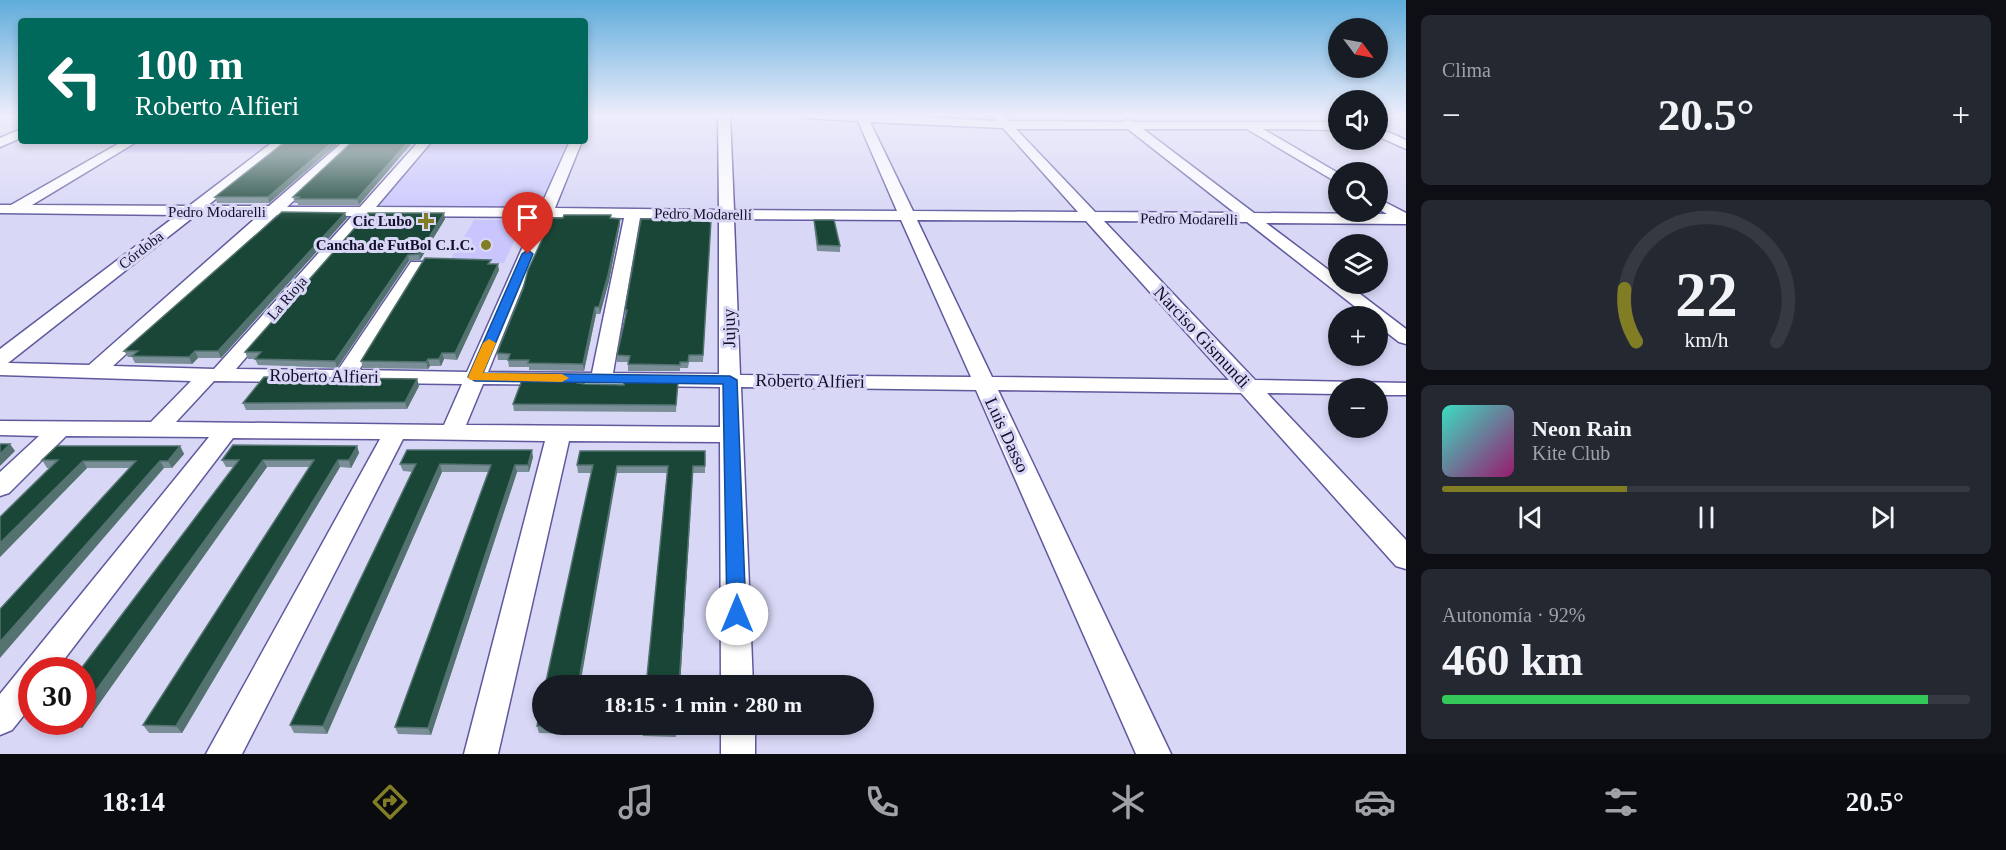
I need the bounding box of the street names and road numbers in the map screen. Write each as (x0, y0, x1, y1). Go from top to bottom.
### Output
street label: Pedro Modarelli (168, 204, 266, 220)
street label: Pedro Modarelli (654, 205, 752, 223)
street label: Pedro Modarelli (1140, 210, 1238, 228)
street label: Córdoba (116, 228, 167, 272)
street label: La Rioja (264, 273, 310, 323)
street label: Narciso Gismundi (1150, 282, 1254, 392)
street label: Jujuy (719, 308, 739, 348)
street label: Roberto Alfieri (269, 365, 379, 387)
street label: Roberto Alfieri (755, 370, 865, 392)
street label: Luis Dasso (981, 394, 1033, 476)

